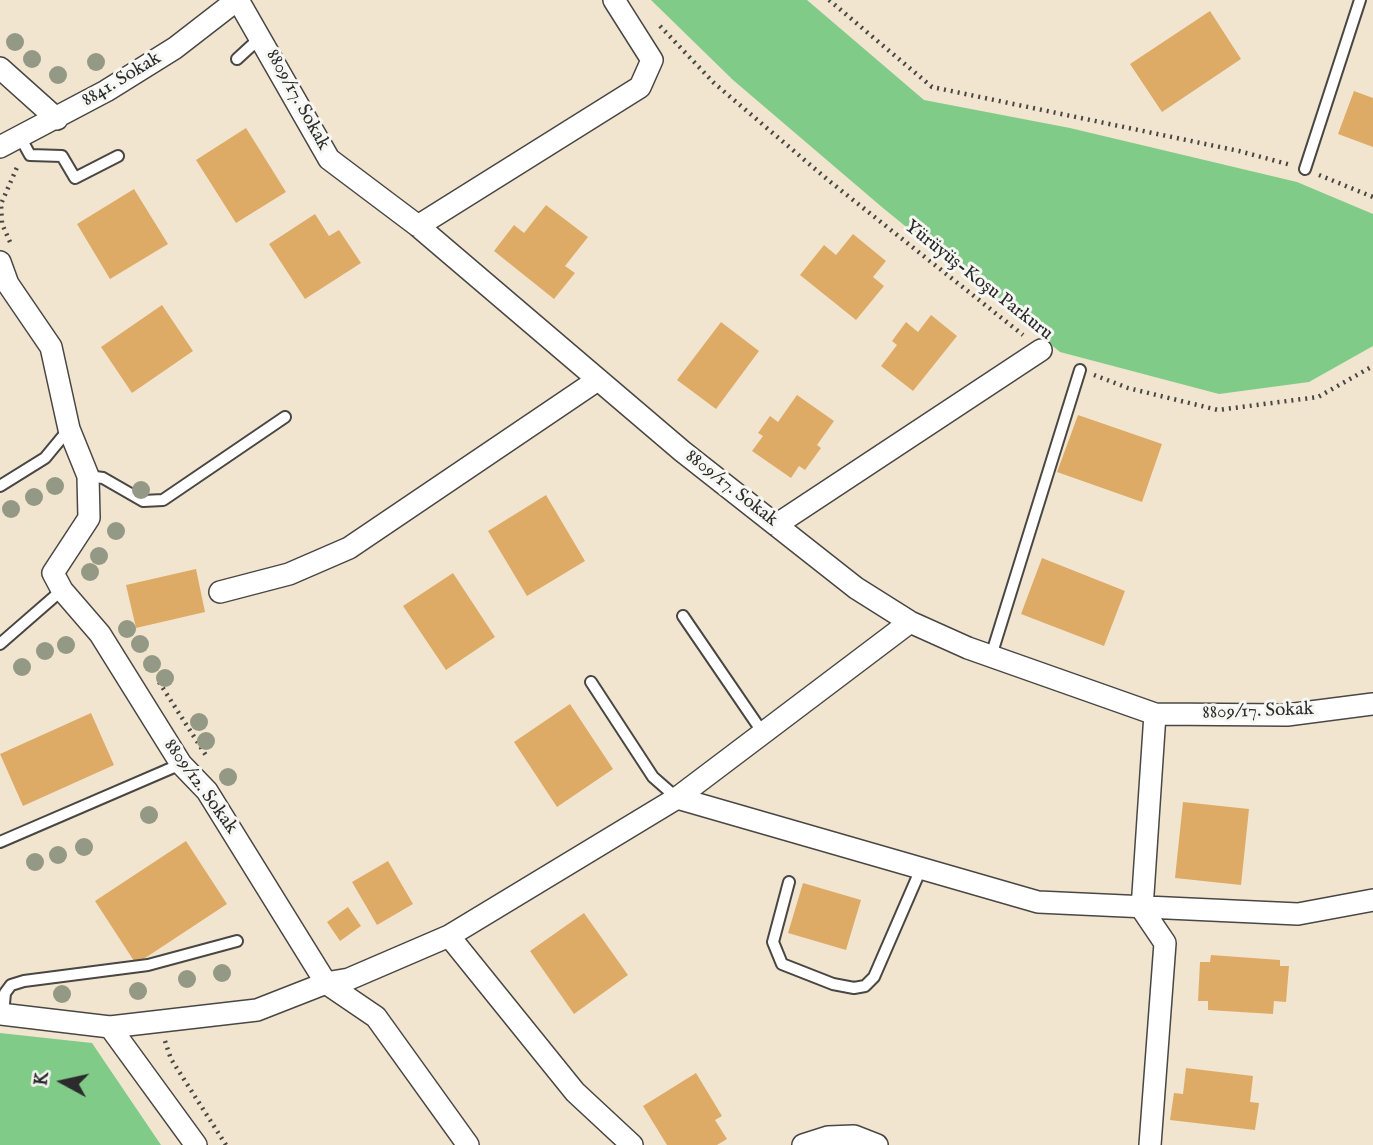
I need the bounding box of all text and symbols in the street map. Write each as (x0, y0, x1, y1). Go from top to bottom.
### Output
street label: 8809/17. Sokak (260, 46, 334, 154)
street label: 8841. Sokak (78, 48, 166, 112)
street label: Yürüyüş-Koşu Parkuru (899, 216, 1057, 346)
street label: 8809/17. Sokak (680, 446, 782, 532)
street label: 8809/17. Sokak (1202, 699, 1314, 725)
street label: 8809/12. Sokak (158, 735, 242, 839)
north arrow (28, 1047, 98, 1117)
text: K (29, 1071, 55, 1088)

